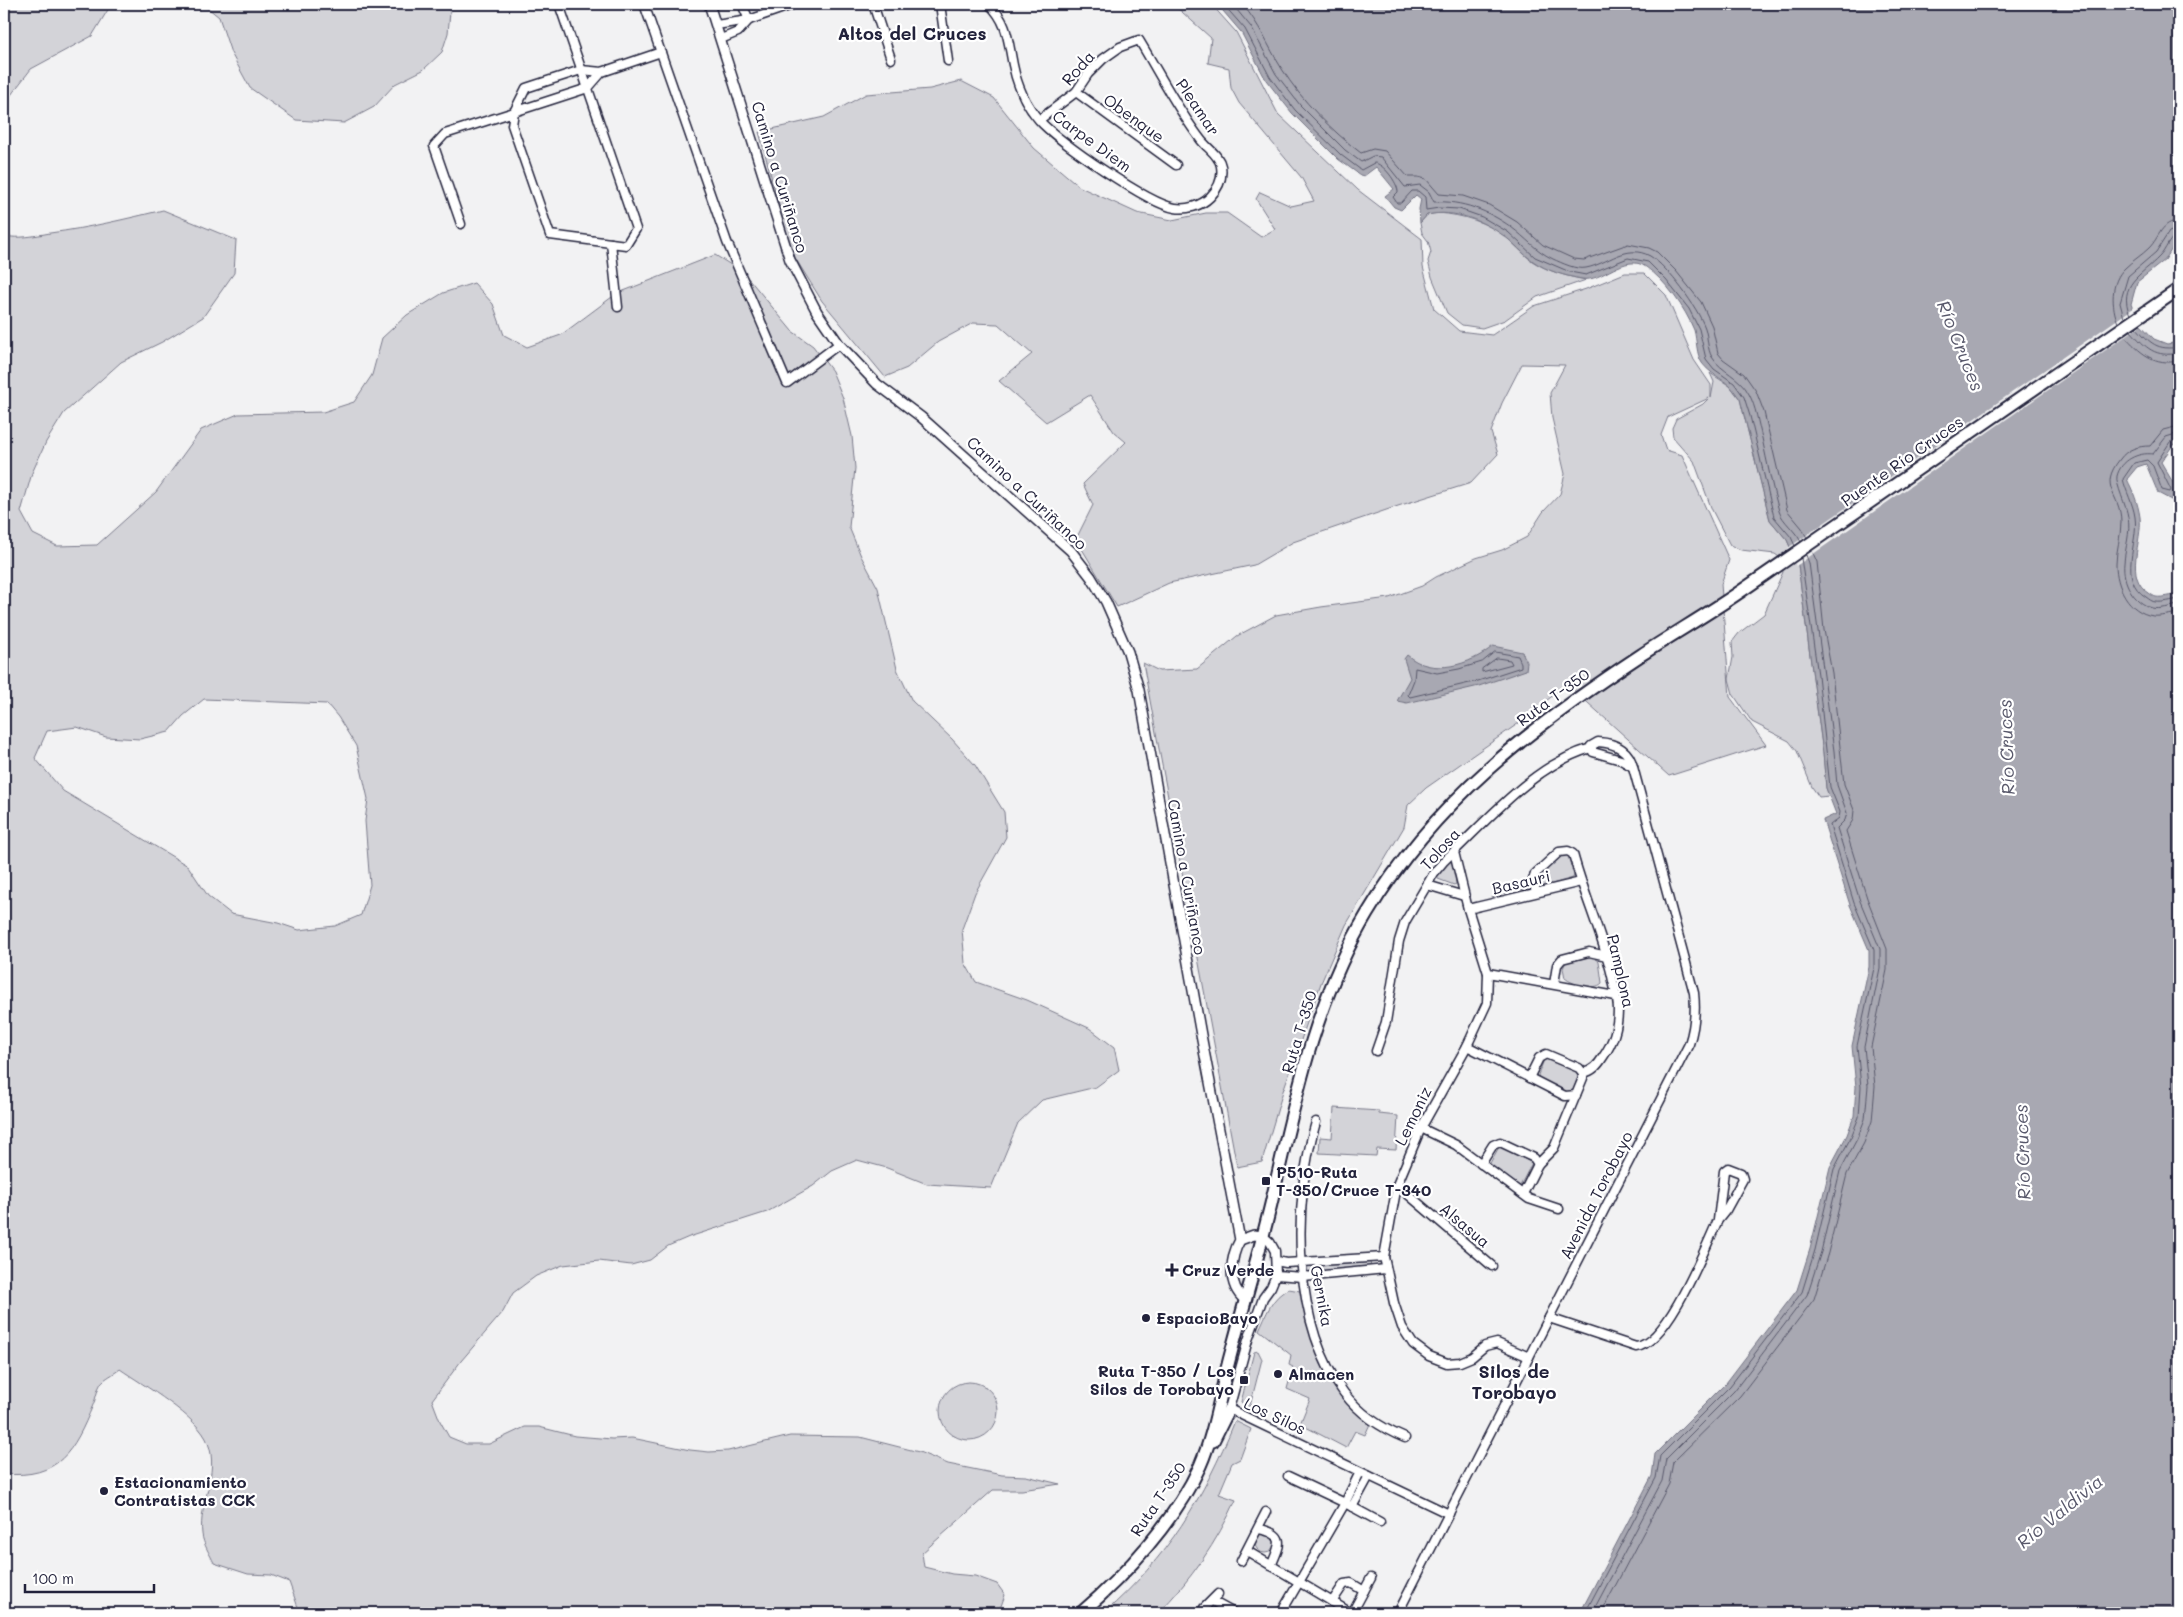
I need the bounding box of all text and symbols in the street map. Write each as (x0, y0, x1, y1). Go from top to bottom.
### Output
district label: Altos del Cruces (838, 21, 986, 45)
street label: Roda (1056, 46, 1099, 90)
street label: Pleamar (1172, 74, 1225, 139)
street label: Obenque (1100, 88, 1169, 147)
street label: Camino a Curiñanco (747, 99, 814, 255)
street label: Carpe Diem (1049, 105, 1136, 176)
water label: Río Cruces (1932, 297, 1990, 395)
street label: Puente Río Cruces (1836, 411, 1967, 511)
street label: Camino a Curiñanco (963, 431, 1092, 554)
street label: Ruta T-350 (1512, 663, 1594, 730)
water label: Río Cruces (1992, 699, 2020, 795)
street label: Camino a Curiñanco (1163, 798, 1211, 956)
street label: Tolosa (1415, 823, 1464, 874)
street label: Basauri (1490, 865, 1552, 898)
street label: Pamplona (1603, 932, 1640, 1010)
street label: Ruta T-350 (1276, 988, 1321, 1076)
street label: Lemoniz (1389, 1083, 1436, 1149)
water label: Río Cruces (2008, 1104, 2036, 1200)
street label: Avenida Torobayo (1554, 1127, 1637, 1262)
place label: P510-Ruta T-350/Cruce T-340 (1276, 1161, 1431, 1200)
marker: P510-Ruta T-350/Cruce T-340 (1260, 1175, 1272, 1187)
street label: Alsasua (1436, 1198, 1495, 1252)
place label: Cruz Verde (1182, 1259, 1274, 1280)
street label: Gernika (1306, 1263, 1339, 1328)
marker: Cruz Verde (1166, 1264, 1178, 1276)
place label: EspacioBayo (1156, 1307, 1258, 1328)
marker: EspacioBayo (1140, 1312, 1152, 1324)
district label: Silos de Torobayo (1471, 1359, 1557, 1404)
place label: Ruta T-350 / Los Silos de Torobayo (1090, 1360, 1234, 1399)
place label: Almacen (1288, 1363, 1354, 1384)
marker: Almacen (1272, 1368, 1284, 1380)
marker: Ruta T-350 / Los Silos de Torobayo (1238, 1374, 1250, 1386)
street label: Los Silos (1241, 1392, 1310, 1439)
street label: Ruta T-350 (1125, 1457, 1190, 1540)
water label: Río Valdivia (2011, 1469, 2108, 1553)
place label: Estacionamiento Contratistas CCK (114, 1471, 256, 1510)
marker: Estacionamiento Contratistas CCK (98, 1485, 110, 1497)
scale bar (25, 1562, 154, 1594)
text: 100 m (32, 1568, 74, 1588)

